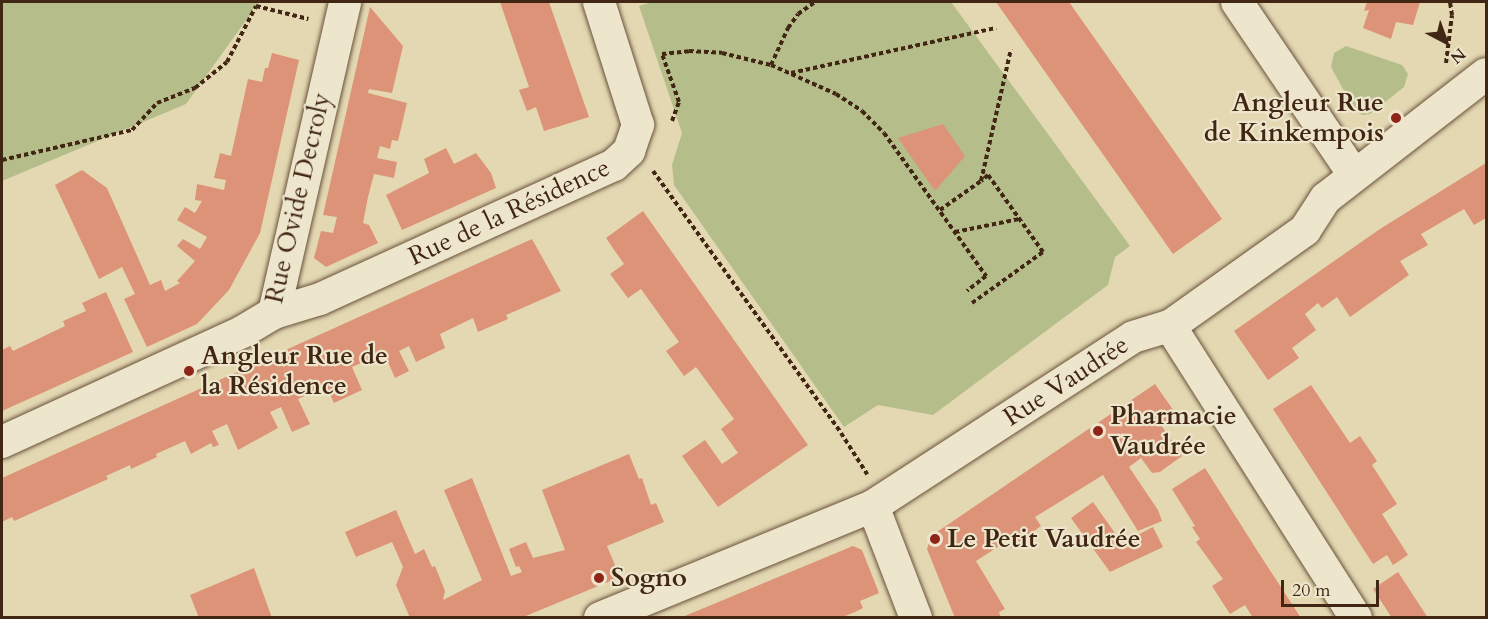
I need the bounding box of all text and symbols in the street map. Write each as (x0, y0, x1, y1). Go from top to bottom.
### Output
north arrow (1416, 12, 1476, 72)
text: N (1445, 43, 1470, 68)
place label: Angleur Rue de Kinkempois (1204, 87, 1384, 148)
street label: Rue Ovide Decroly (259, 90, 337, 306)
marker: Angleur Rue de Kinkempois (1389, 111, 1403, 125)
street label: Rue de la Résidence (403, 152, 615, 272)
street label: Rue Vaudrée (998, 329, 1134, 433)
place label: Angleur Rue de la Résidence (201, 340, 388, 402)
marker: Angleur Rue de la Résidence (182, 364, 196, 378)
place label: Pharmacie Vaudrée (1110, 400, 1237, 461)
marker: Pharmacie Vaudrée (1091, 424, 1105, 438)
place label: Le Petit Vaudrée (947, 523, 1141, 555)
marker: Le Petit Vaudrée (928, 532, 942, 546)
place label: Sogno (611, 562, 687, 594)
scale bar (1284, 568, 1382, 606)
marker: Sogno (592, 571, 606, 585)
text: 20 m (1292, 578, 1331, 603)

